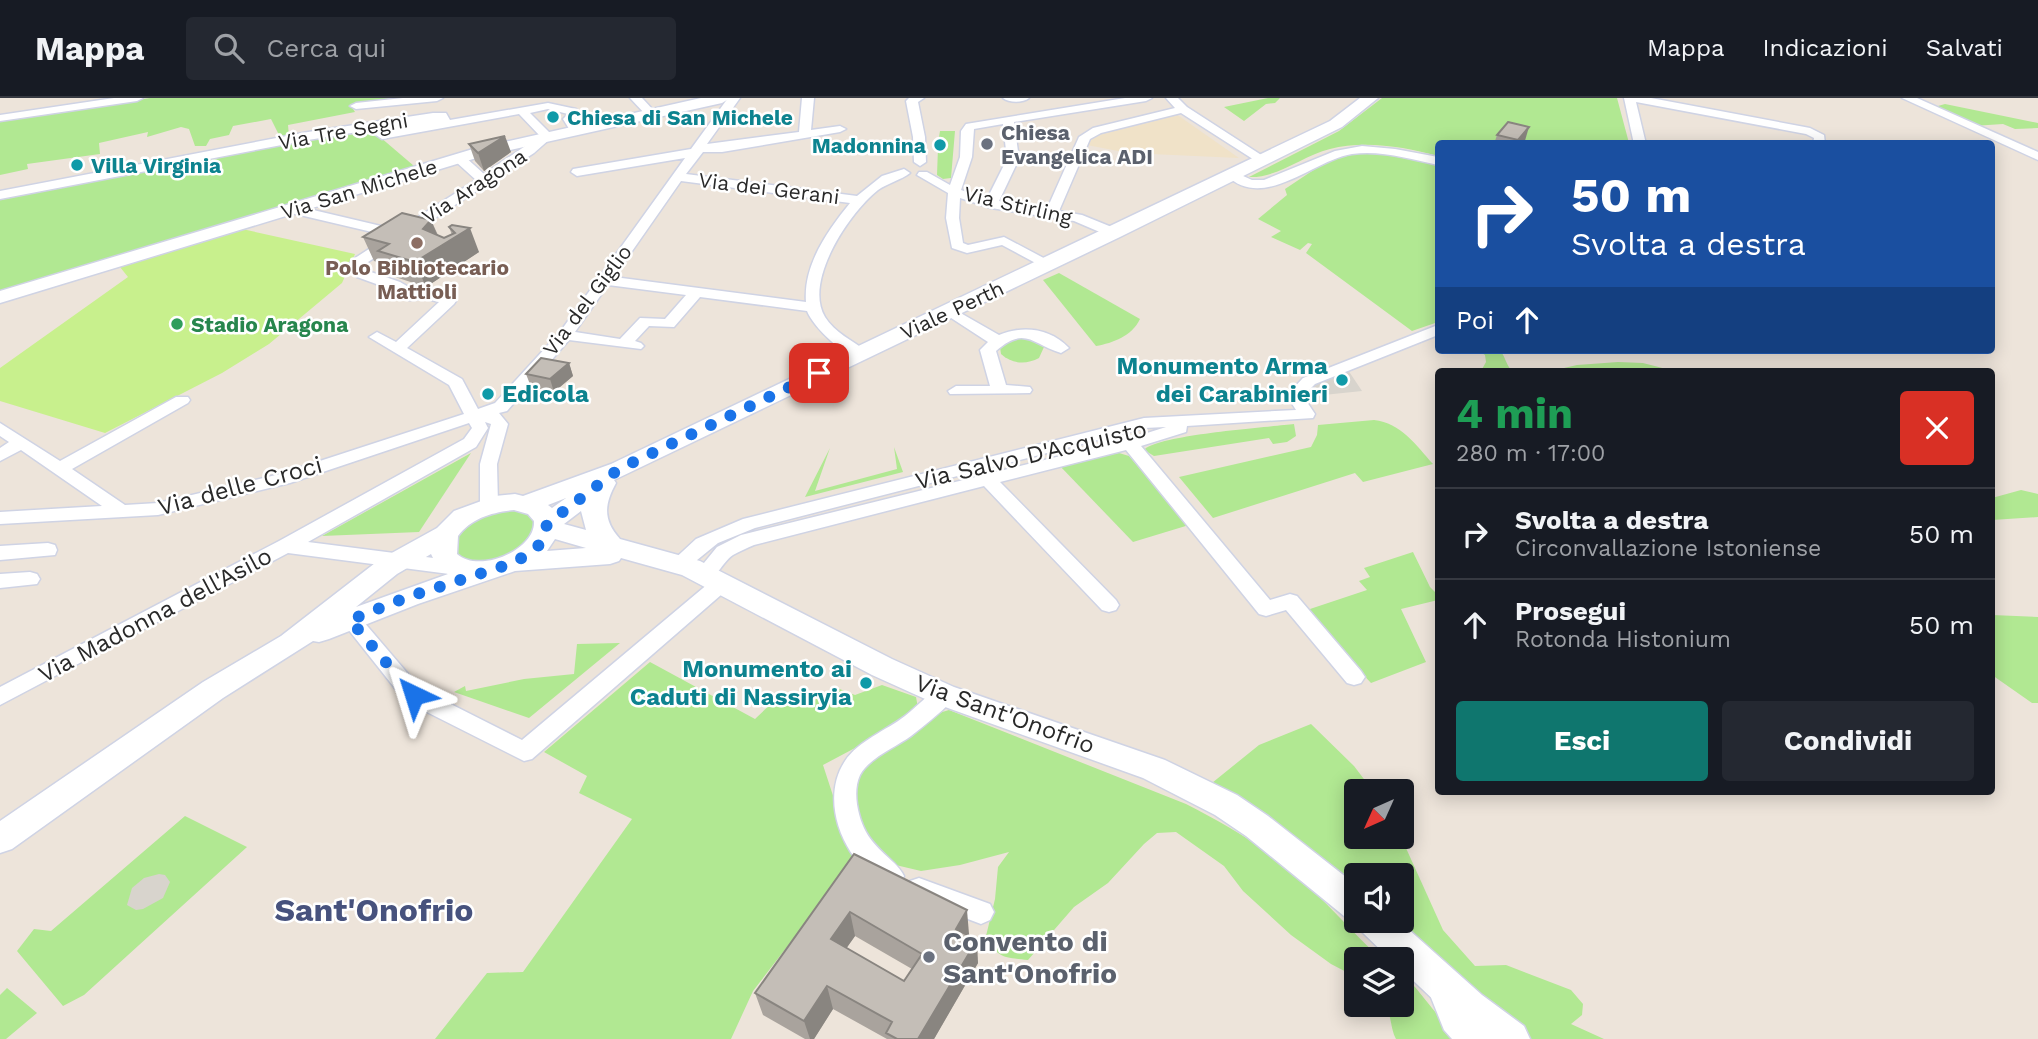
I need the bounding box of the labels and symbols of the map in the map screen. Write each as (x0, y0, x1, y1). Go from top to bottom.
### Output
place label: Chiesa di San Michele (567, 105, 793, 130)
street label: Via Tre Segni (276, 107, 410, 155)
marker: Chiesa di San Michele (545, 109, 561, 125)
place label: Chiesa Evangelica ADI (1001, 120, 1153, 169)
place label: Madonnina (812, 133, 927, 158)
marker: Chiesa Evangelica ADI (979, 136, 995, 152)
marker: Madonnina (932, 137, 948, 153)
street label: Via Aragona (417, 143, 531, 229)
place label: Villa Virginia (91, 153, 222, 178)
street label: Via San Michele (278, 153, 440, 225)
marker: Villa Virginia (69, 157, 85, 173)
street label: Via dei Gerani (697, 167, 841, 209)
street label: Via Stirling (961, 180, 1075, 230)
marker: Polo Bibliotecario Mattioli (409, 235, 425, 251)
street label: Via del Giglio (537, 240, 637, 360)
place label: Polo Bibliotecario Mattioli (325, 255, 509, 304)
street label: Viale Perth (896, 275, 1008, 345)
place label: Stadio Aragona (191, 312, 349, 337)
marker: Stadio Aragona (169, 316, 185, 332)
pin (789, 343, 849, 403)
place label: Monumento Arma dei Carabinieri (1117, 352, 1328, 408)
marker: Monumento Arma dei Carabinieri (1334, 372, 1350, 388)
place label: Edicola (502, 380, 589, 408)
marker: Edicola (480, 386, 496, 402)
street label: Via Salvo D'Acquisto (913, 415, 1149, 495)
street label: Via delle Croci (155, 451, 325, 521)
street label: Via Madonna dell'Asilo (34, 542, 276, 688)
place label: Monumento ai Caduti di Nassiryia (630, 655, 852, 711)
position arrow (377, 658, 451, 732)
street label: Via Sant'Onofrio (911, 669, 1099, 759)
marker: Monumento ai Caduti di Nassiryia (858, 675, 874, 691)
north arrow (1344, 779, 1414, 849)
district label: Sant'Onofrio (275, 891, 473, 929)
place label: Convento di Sant'Onofrio (943, 925, 1117, 990)
marker: Convento di Sant'Onofrio (921, 949, 937, 965)

